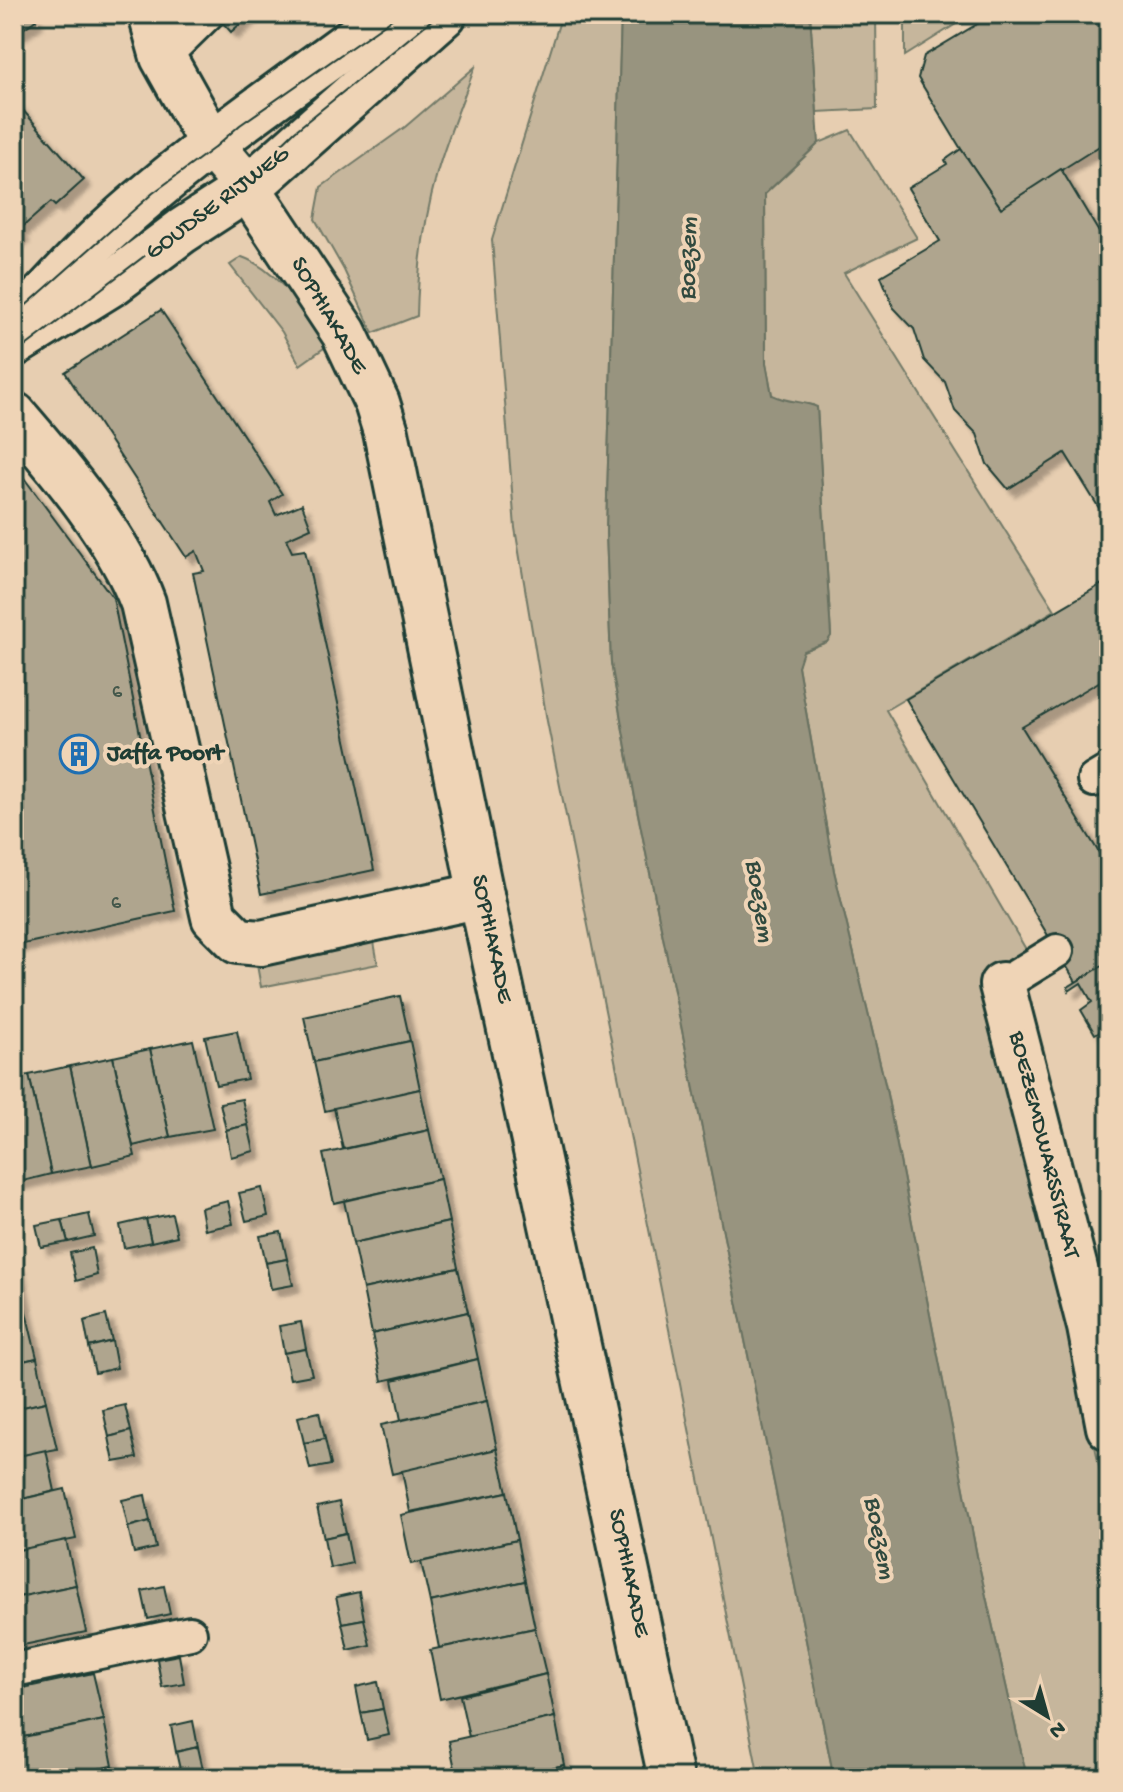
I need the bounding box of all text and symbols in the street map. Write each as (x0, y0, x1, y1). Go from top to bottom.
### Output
street label: GOUDSE RIJWEG (140, 140, 296, 267)
water label: Boezem (674, 216, 706, 301)
street label: SOPHIAKADE (283, 252, 374, 381)
house number: 6 (112, 682, 123, 705)
building icon: Jaffa Poort (58, 733, 100, 775)
place label: Jaffa Poort (106, 740, 225, 769)
water label: Boezem (736, 857, 780, 945)
street label: SOPHIAKADE (463, 872, 519, 1007)
house number: 6 (111, 893, 122, 916)
street label: BOEZEMDWARSSTRAAT (1000, 1027, 1086, 1263)
water label: Boezem (855, 1494, 901, 1582)
street label: SOPHIAKADE (600, 1506, 656, 1641)
north arrow (1007, 1676, 1087, 1756)
text: N (1043, 1714, 1070, 1743)

